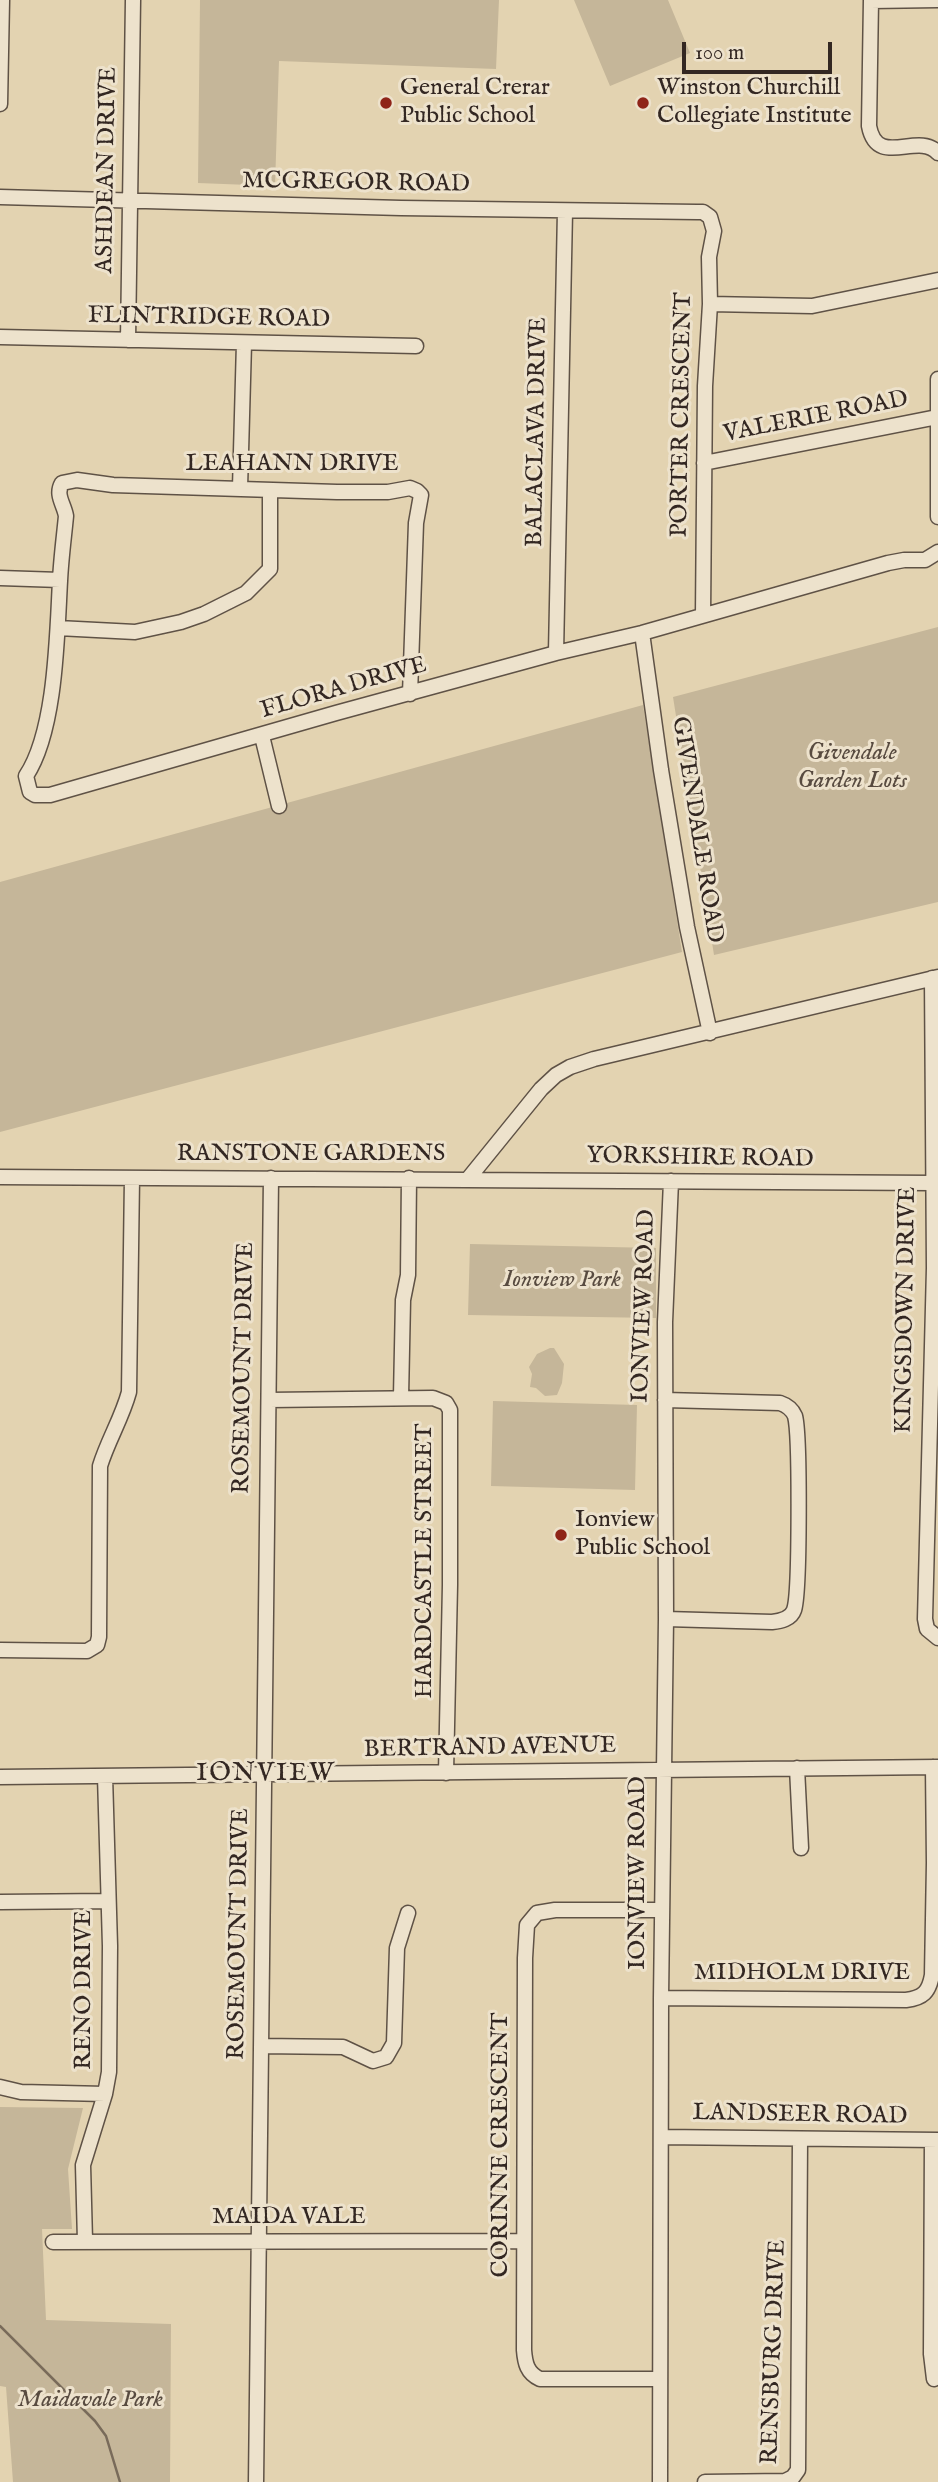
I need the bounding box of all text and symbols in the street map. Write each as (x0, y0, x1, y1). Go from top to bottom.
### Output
scale bar (686, 28, 836, 72)
text: 100 m (695, 40, 744, 67)
street label: ASHDEAN DRIVE (92, 66, 124, 274)
place label: General Crerar Public School (400, 75, 550, 131)
place label: Winston Churchill Collegiate Institute (657, 75, 851, 131)
marker: General Crerar Public School (378, 95, 394, 111)
marker: Winston Churchill Collegiate Institute (635, 95, 651, 111)
street label: MCGREGOR ROAD (242, 168, 470, 200)
street label: PORTER CRESCENT (666, 292, 700, 538)
street label: FLINTRIDGE ROAD (88, 302, 330, 336)
street label: BALACLAVA DRIVE (522, 317, 554, 547)
street label: VALERIE ROAD (721, 386, 911, 450)
street label: LEAHANN DRIVE (185, 451, 399, 479)
street label: FLORA DRIVE (258, 652, 430, 726)
street label: GIVENDALE ROAD (664, 715, 728, 945)
park label: Givendale Garden Lots (797, 740, 907, 796)
street label: RANSTONE GARDENS (177, 1141, 445, 1169)
street label: YORKSHIRE ROAD (586, 1143, 814, 1175)
street label: KINGSDOWN DRIVE (890, 1186, 924, 1434)
street label: IONVIEW ROAD (627, 1209, 663, 1403)
street label: ROSEMOUNT DRIVE (228, 1242, 262, 1494)
park label: Ionview Park (503, 1267, 621, 1295)
street label: HARDCASTLE STREET (412, 1424, 440, 1698)
place label: Ionview Public School (575, 1507, 710, 1563)
marker: Ionview Public School (553, 1527, 569, 1543)
street label: BERTRAND AVENUE (363, 1732, 617, 1766)
district label: IONVIEW (197, 1759, 335, 1791)
street label: IONVIEW ROAD (625, 1776, 653, 1970)
street label: ROSEMOUNT DRIVE (223, 1808, 257, 2060)
street label: RENO DRIVE (71, 1910, 99, 2070)
street label: MIDHOLM DRIVE (694, 1960, 910, 1988)
street label: CORINNE CRESCENT (488, 2013, 516, 2277)
street label: LANDSEER ROAD (692, 2100, 908, 2132)
street label: MAIDA VALE (212, 2204, 366, 2232)
street label: RENSBURG DRIVE (757, 2239, 793, 2465)
park label: Maidavale Park (17, 2387, 163, 2415)

